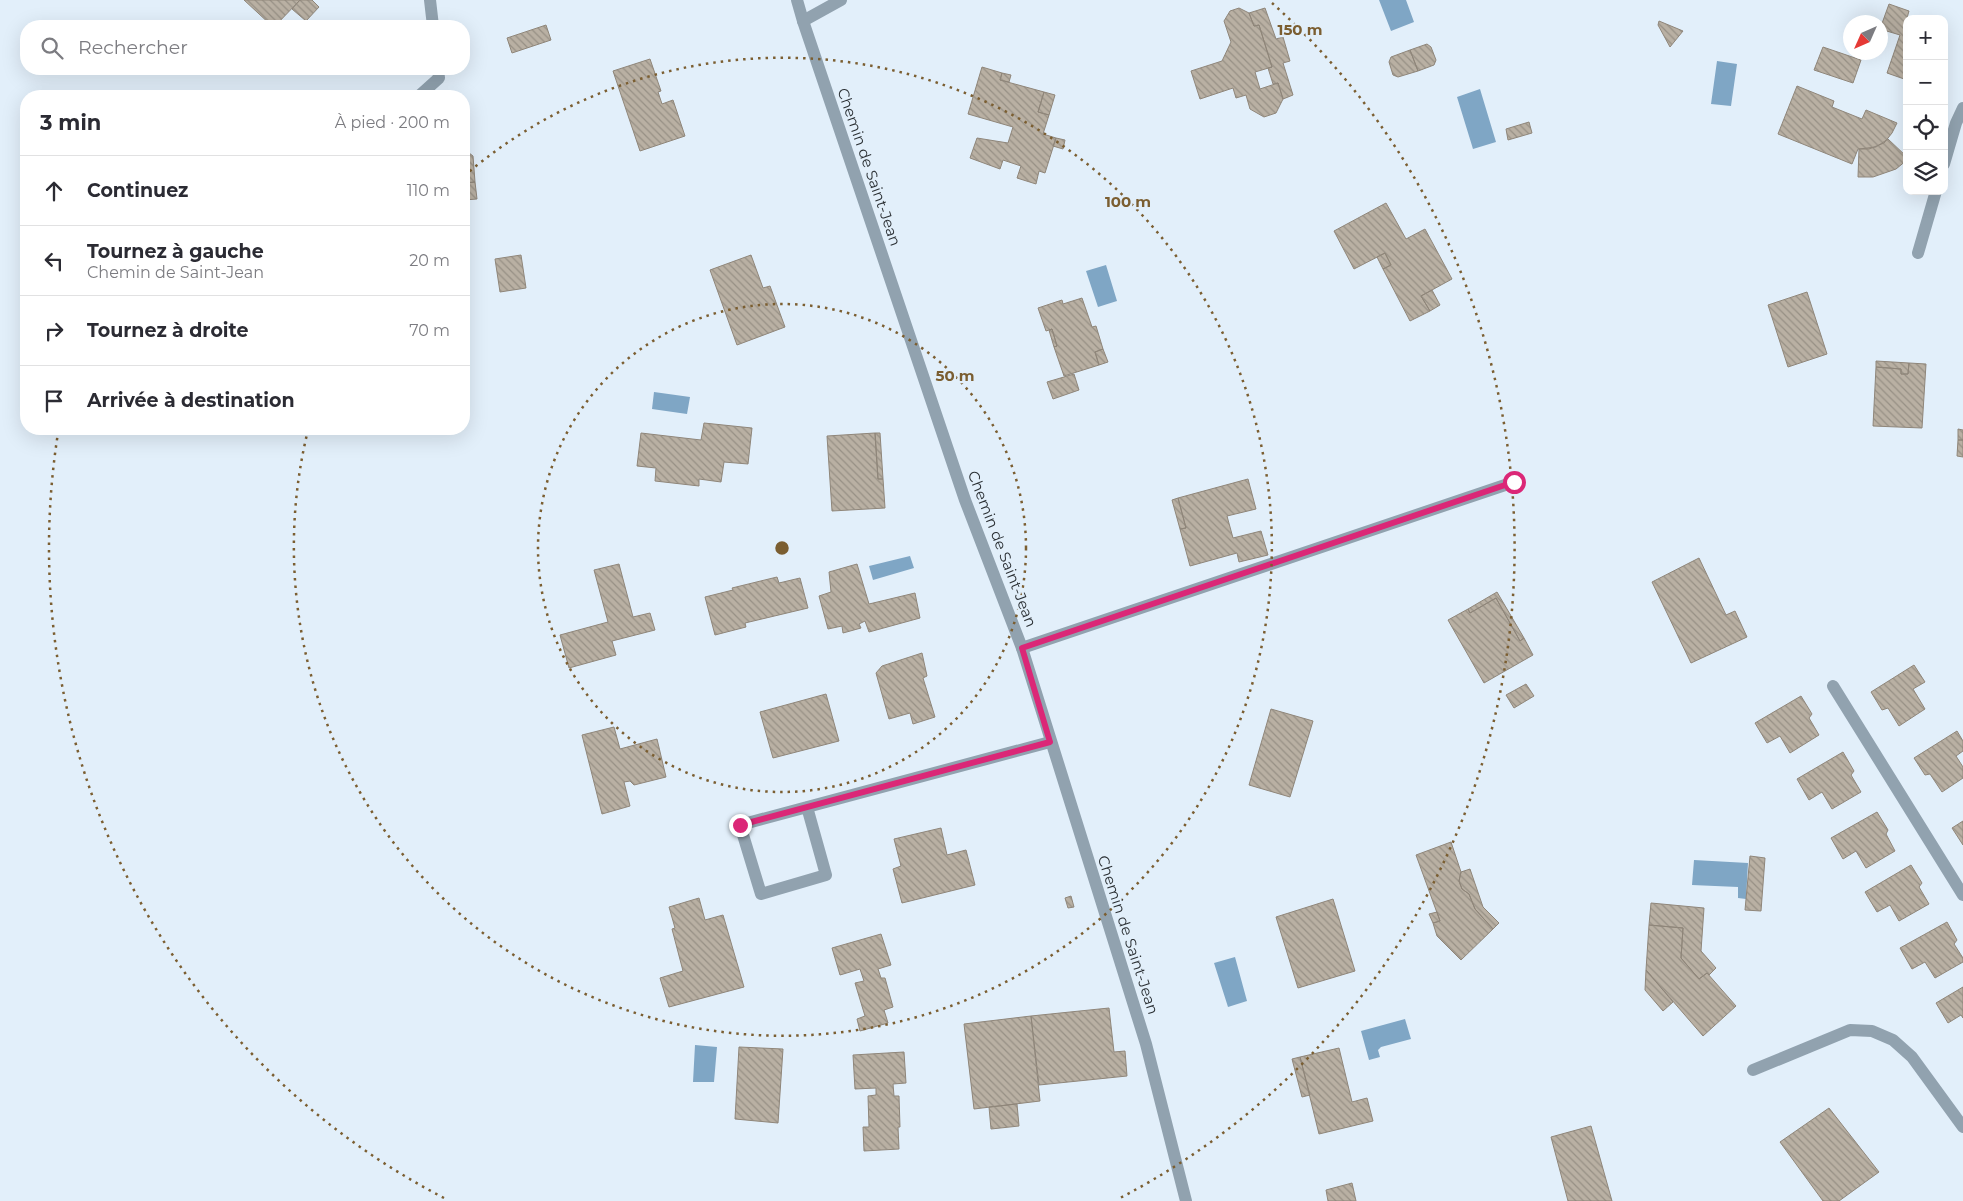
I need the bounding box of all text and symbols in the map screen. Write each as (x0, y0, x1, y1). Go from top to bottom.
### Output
north arrow (1843, 15, 1888, 60)
map controls (1903, 15, 1948, 195)
button: + (1903, 15, 1948, 60)
search box (20, 20, 470, 75)
text: 150 m (1278, 20, 1322, 39)
icon: search (38, 34, 66, 62)
text: Rechercher (78, 36, 188, 59)
button: − (1903, 60, 1948, 105)
street label: Chemin de Saint-Jean (833, 85, 905, 248)
button: locate (1903, 105, 1948, 150)
text: 3 min (40, 110, 101, 135)
text: À pied · 200 m (335, 113, 450, 132)
button: layers (1903, 150, 1948, 195)
icon: ahead (40, 177, 68, 205)
text: Continuez (87, 179, 188, 202)
text: 110 m (407, 181, 450, 200)
text: 100 m (1105, 192, 1151, 211)
text: Tournez à gauche (87, 240, 264, 263)
icon: left (40, 247, 68, 275)
text: 20 m (409, 251, 450, 270)
text: Chemin de Saint-Jean (87, 263, 264, 282)
icon: right (40, 317, 68, 345)
text: Tournez à droite (87, 319, 248, 342)
text: 70 m (409, 321, 450, 340)
text: 50 m (935, 366, 975, 385)
icon: arrive (40, 387, 68, 415)
text: Arrivée à destination (87, 389, 295, 412)
street label: Chemin de Saint-Jean (964, 468, 1041, 630)
route start (1503, 471, 1526, 494)
centre of rings (773, 539, 791, 557)
route end (729, 814, 752, 837)
street label: Chemin de Saint-Jean (1094, 853, 1163, 1017)

